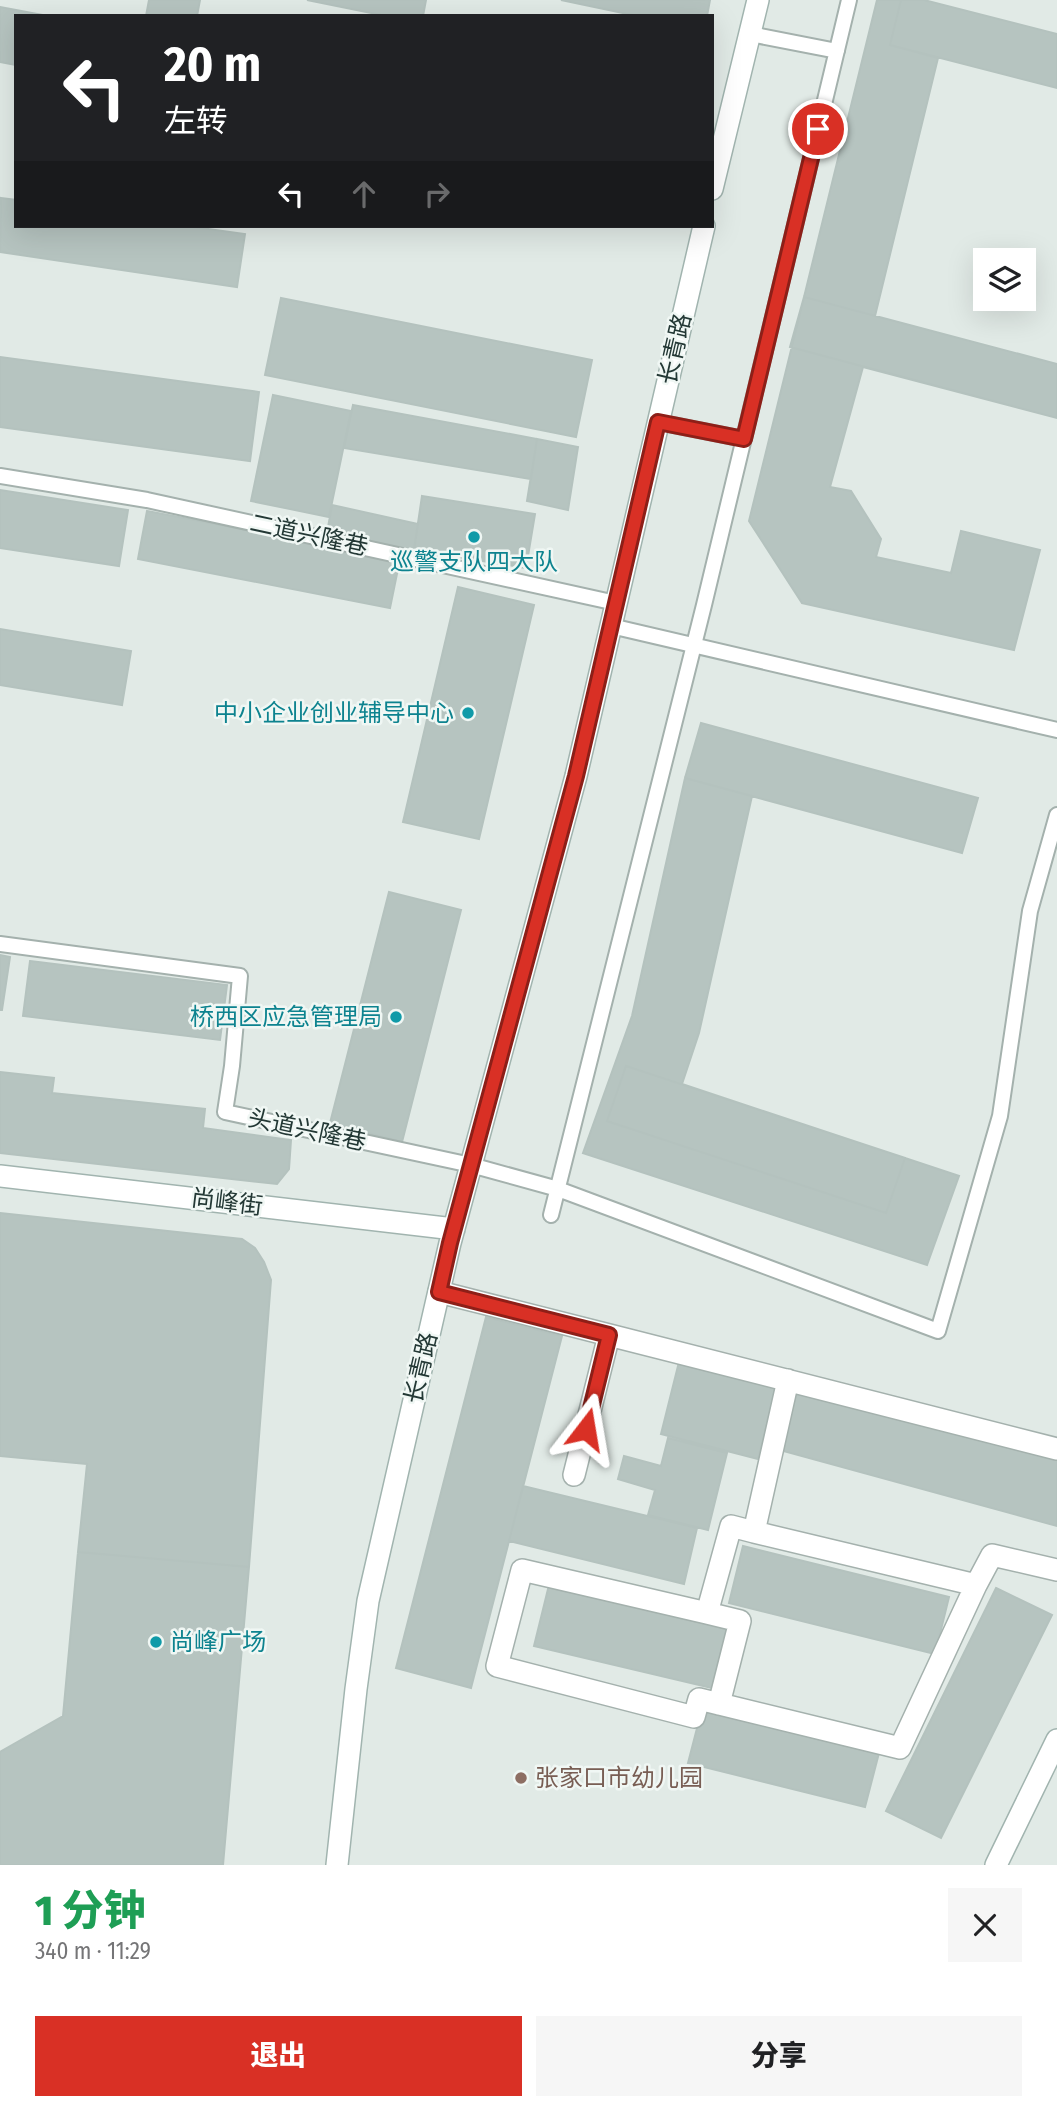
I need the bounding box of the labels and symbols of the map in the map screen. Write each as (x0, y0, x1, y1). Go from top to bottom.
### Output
pin (788, 99, 848, 159)
street label: 长青路 (653, 311, 697, 387)
street label: 二道兴隆巷 (247, 509, 371, 561)
marker: 巡警支队四大队 (466, 529, 482, 545)
place label: 巡警支队四大队 (390, 548, 558, 576)
place label: 中小企业创业辅导中心 (214, 699, 454, 727)
marker: 中小企业创业辅导中心 (460, 705, 476, 721)
place label: 桥西区应急管理局 (190, 1003, 382, 1031)
marker: 桥西区应急管理局 (388, 1009, 404, 1025)
street label: 头道兴隆巷 (245, 1104, 369, 1156)
street label: 尚峰街 (190, 1184, 264, 1220)
street label: 长青路 (399, 1330, 443, 1406)
position arrow (549, 1392, 623, 1466)
place label: 尚峰广场 (170, 1628, 266, 1656)
marker: 尚峰广场 (148, 1634, 164, 1650)
place label: 张家口市幼儿园 (535, 1764, 703, 1792)
marker: 张家口市幼儿园 (513, 1770, 529, 1786)

